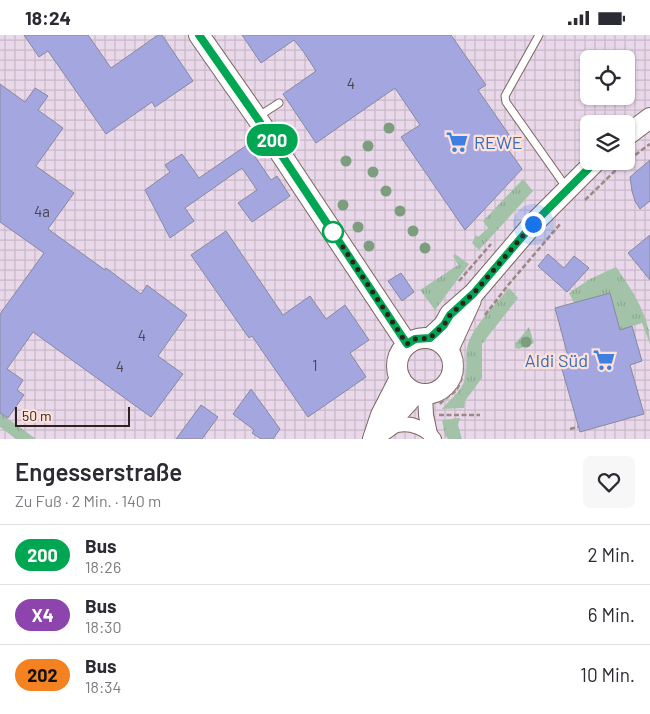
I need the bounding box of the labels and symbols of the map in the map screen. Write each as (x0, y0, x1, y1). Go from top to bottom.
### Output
house number: 4 (347, 74, 355, 92)
line badge: 200 (243, 124, 301, 156)
supermarket icon: REWE (444, 129, 470, 155)
place label: REWE (474, 131, 523, 153)
house number: 4a (34, 202, 50, 220)
your location (521, 212, 546, 237)
unlabelled marker (322, 221, 344, 243)
house number: 4 (138, 326, 146, 344)
supermarket icon: Aldi Süd (591, 347, 617, 373)
place label: Aldi Süd (525, 349, 588, 371)
house number: 1 (312, 356, 318, 374)
house number: 4 (116, 357, 124, 375)
scale bar (15, 404, 130, 427)

